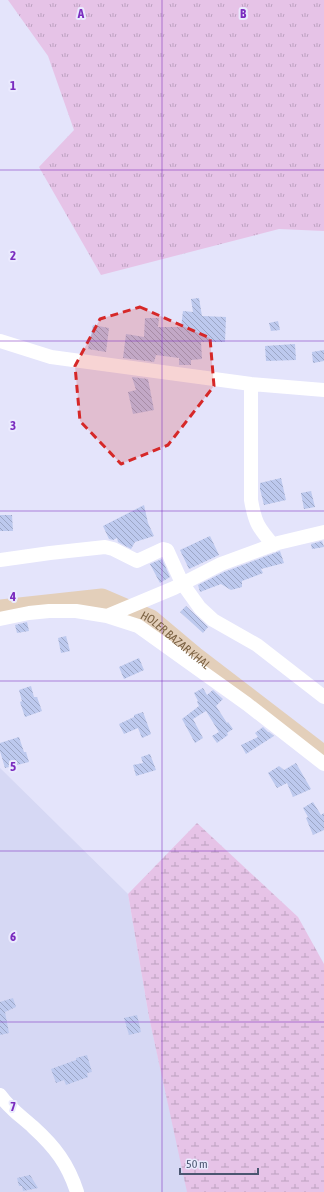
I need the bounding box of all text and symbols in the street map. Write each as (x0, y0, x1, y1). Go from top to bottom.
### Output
text: A (77, 6, 85, 21)
text: B (240, 6, 247, 21)
text: 1 (10, 78, 16, 93)
text: 2 (10, 248, 16, 263)
text: 3 (10, 418, 16, 433)
text: 4 (9, 589, 16, 604)
water label: HOLER BAZAR KHAL (138, 608, 213, 672)
text: 5 (10, 759, 16, 774)
text: 6 (10, 929, 16, 944)
text: 7 (10, 1099, 16, 1114)
scale bar (180, 1150, 258, 1176)
text: 50 m (186, 1157, 208, 1171)

